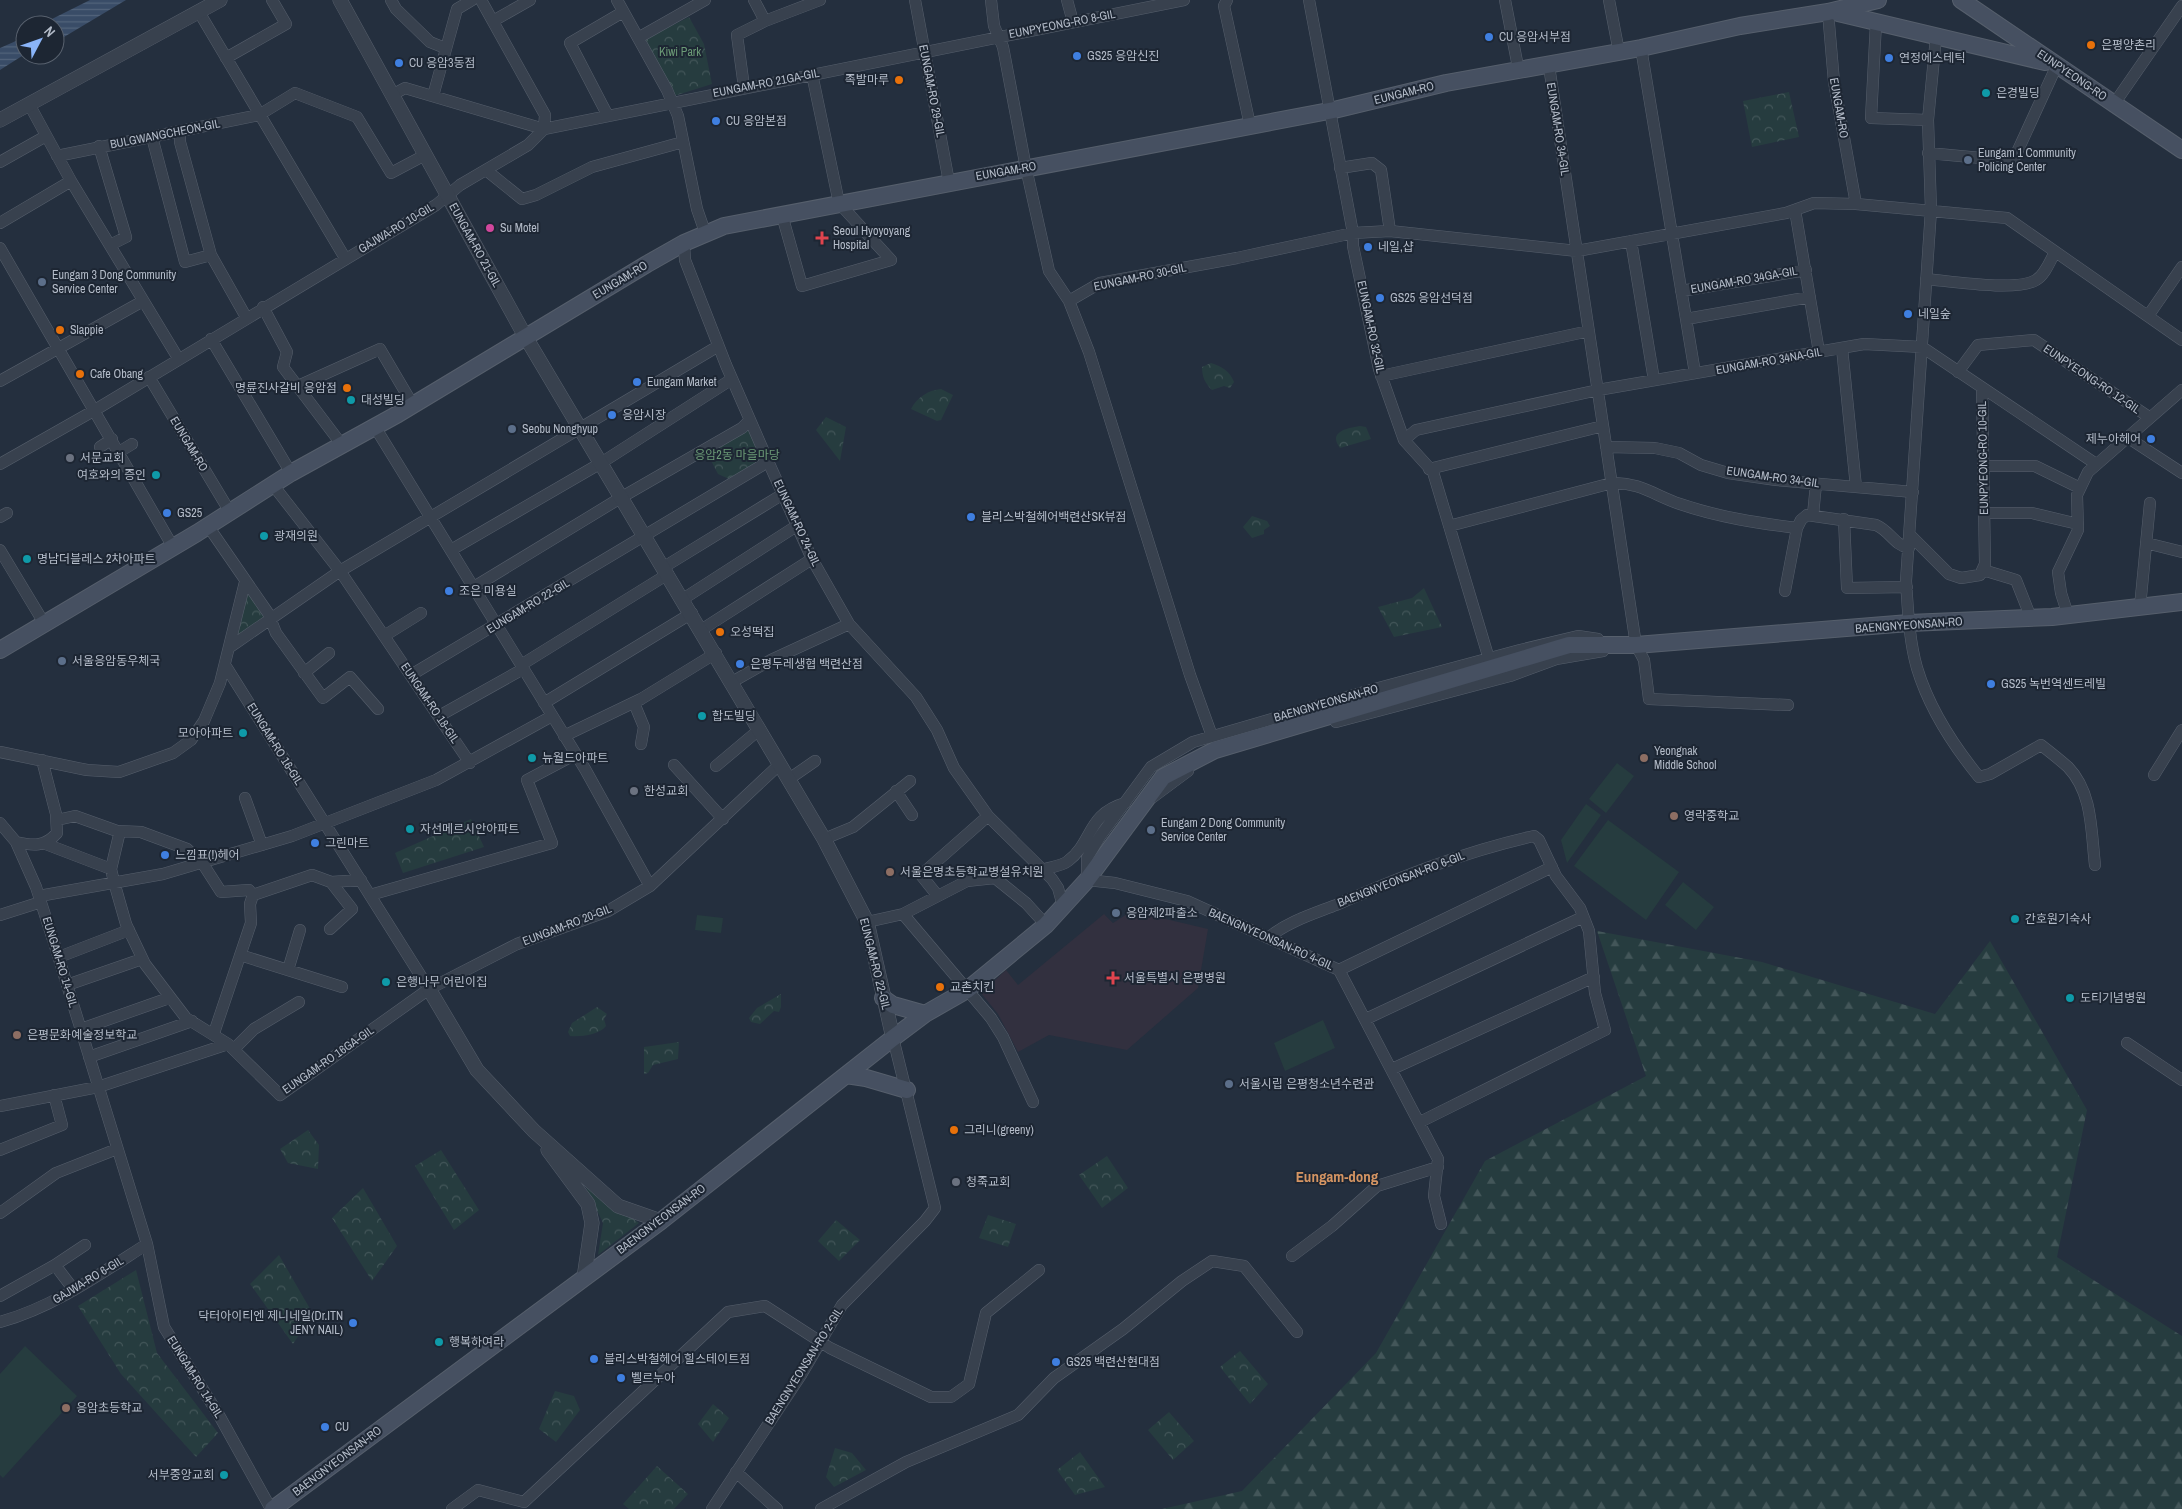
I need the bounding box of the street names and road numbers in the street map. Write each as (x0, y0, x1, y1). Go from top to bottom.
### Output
street label: EUNPYEONG-RO 8-GIL (1007, 6, 1117, 42)
street label: EUNGAM-RO 29-GIL (915, 43, 949, 139)
street label: EUNPYEONG-RO (2034, 46, 2110, 104)
street label: EUNGAM-RO 21GA-GIL (711, 65, 821, 101)
street label: EUNGAM-RO (1826, 76, 1852, 140)
street label: EUNGAM-RO (1372, 78, 1436, 108)
street label: EUNGAM-RO 34-GIL (1543, 81, 1573, 177)
street label: BULGWANGCHEON-GIL (109, 115, 222, 153)
street label: EUNGAM-RO (974, 158, 1038, 184)
street label: GAJWA-RO 10-GIL (355, 199, 437, 257)
street label: EUNGAM-RO 21-GIL (445, 200, 505, 290)
street label: EUNGAM-RO (590, 257, 651, 303)
street label: EUNGAM-RO 30-GIL (1092, 259, 1188, 295)
street label: EUNGAM-RO 34GA-GIL (1689, 263, 1799, 297)
street label: EUNGAM-RO 32-GIL (1353, 279, 1389, 375)
street label: EUNPYEONG-RO 12-GIL (2040, 341, 2144, 418)
street label: EUNGAM-RO 34NA-GIL (1715, 344, 1824, 378)
street label: EUNPYEONG-RO 10-GIL (1974, 400, 1992, 515)
street label: EUNGAM-RO (166, 414, 212, 475)
street label: EUNGAM-RO 34-GIL (1725, 463, 1821, 492)
street label: EUNGAM-RO 24-GIL (770, 477, 824, 569)
street label: EUNGAM-RO 22-GIL (484, 575, 573, 637)
street label: BAENGNYEONSAN-RO (1855, 613, 1964, 637)
street label: EUNGAM-RO 18-GIL (397, 660, 463, 747)
street label: BAENGNYEONSAN-RO (1272, 680, 1380, 726)
street label: EUNGAM-RO 16-GIL (243, 700, 307, 789)
street label: BAENGNYEONSAN-RO 6-GIL (1335, 847, 1467, 911)
street label: EUNGAM-RO 20-GIL (520, 900, 614, 949)
street label: BAENGNYEONSAN-RO 4-GIL (1206, 904, 1336, 974)
street label: EUNGAM-RO 14-GIL (39, 915, 82, 1010)
street label: EUNGAM-RO 22-GIL (856, 916, 894, 1012)
street label: EUNGAM-RO 16GA-GIL (279, 1022, 377, 1098)
street label: BAENGNYEONSAN-RO (613, 1180, 709, 1258)
street label: GAJWA-RO 6-GIL (50, 1252, 127, 1307)
street label: BAENGNYEONSAN-RO 2-GIL (761, 1304, 847, 1428)
street label: EUNGAM-RO 14-GIL (163, 1333, 227, 1422)
street label: BAENGNYEONSAN-RO (289, 1422, 385, 1500)

